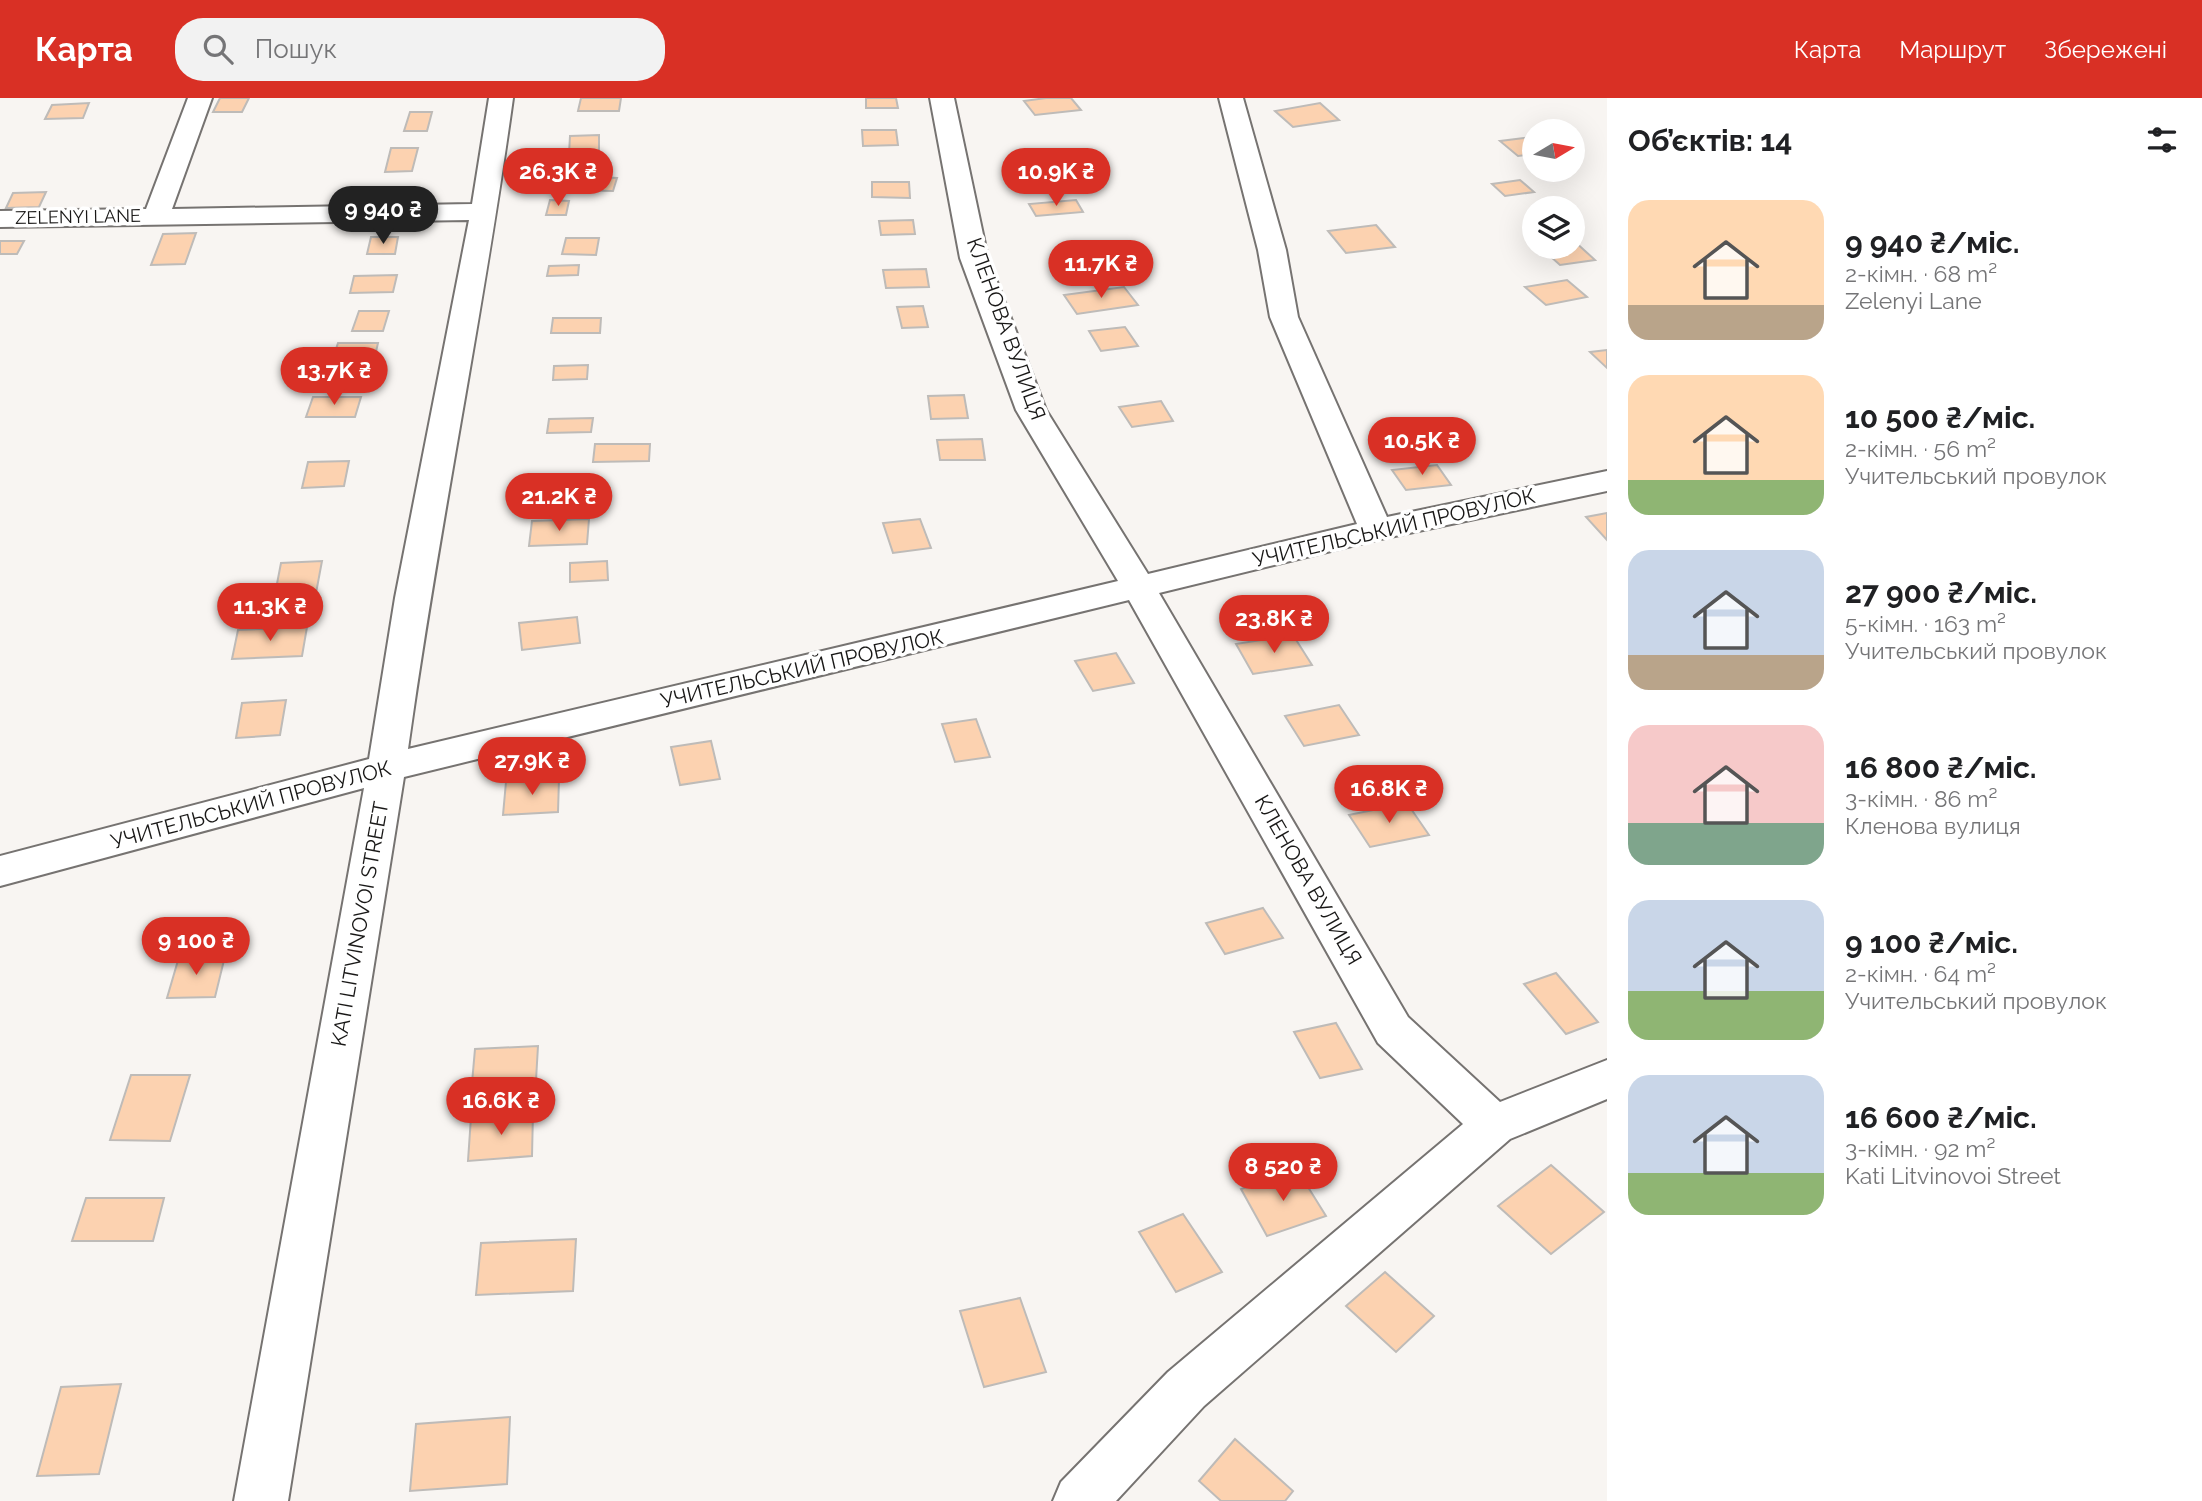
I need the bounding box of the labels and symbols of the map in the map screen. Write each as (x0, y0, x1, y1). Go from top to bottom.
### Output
north arrow (1522, 119, 1586, 182)
pin: 26.3K ₴ (493, 148, 623, 208)
pin: 10.9K ₴ (991, 148, 1121, 208)
pin: 9 940 ₴ (318, 186, 448, 246)
street label: ZELENYI LANE (15, 205, 141, 228)
street label: КЛЕНОВА ВУЛИЦЯ (962, 234, 1051, 423)
pin: 11.7K ₴ (1036, 240, 1166, 300)
pin: 13.7K ₴ (269, 348, 399, 407)
pin: 10.5K ₴ (1357, 418, 1487, 477)
pin: 21.2K ₴ (494, 474, 624, 533)
street label: УЧИТЕЛЬСЬКИЙ ПРОВУЛОК (1250, 483, 1538, 572)
pin: 11.3K ₴ (205, 584, 335, 643)
pin: 23.8K ₴ (1209, 596, 1339, 655)
street label: УЧИТЕЛЬСЬКИЙ ПРОВУЛОК (658, 624, 946, 713)
pin: 27.9K ₴ (467, 738, 597, 797)
street label: УЧИТЕЛЬСЬКИЙ ПРОВУЛОК (108, 755, 394, 854)
pin: 16.8K ₴ (1324, 766, 1454, 825)
street label: КЛЕНОВА ВУЛИЦЯ (1250, 790, 1367, 969)
street label: KATI LITVINOVOI STREET (326, 799, 393, 1048)
pin: 9 100 ₴ (131, 918, 261, 977)
pin: 16.6K ₴ (436, 1077, 566, 1137)
pin: 8 520 ₴ (1218, 1144, 1348, 1203)

